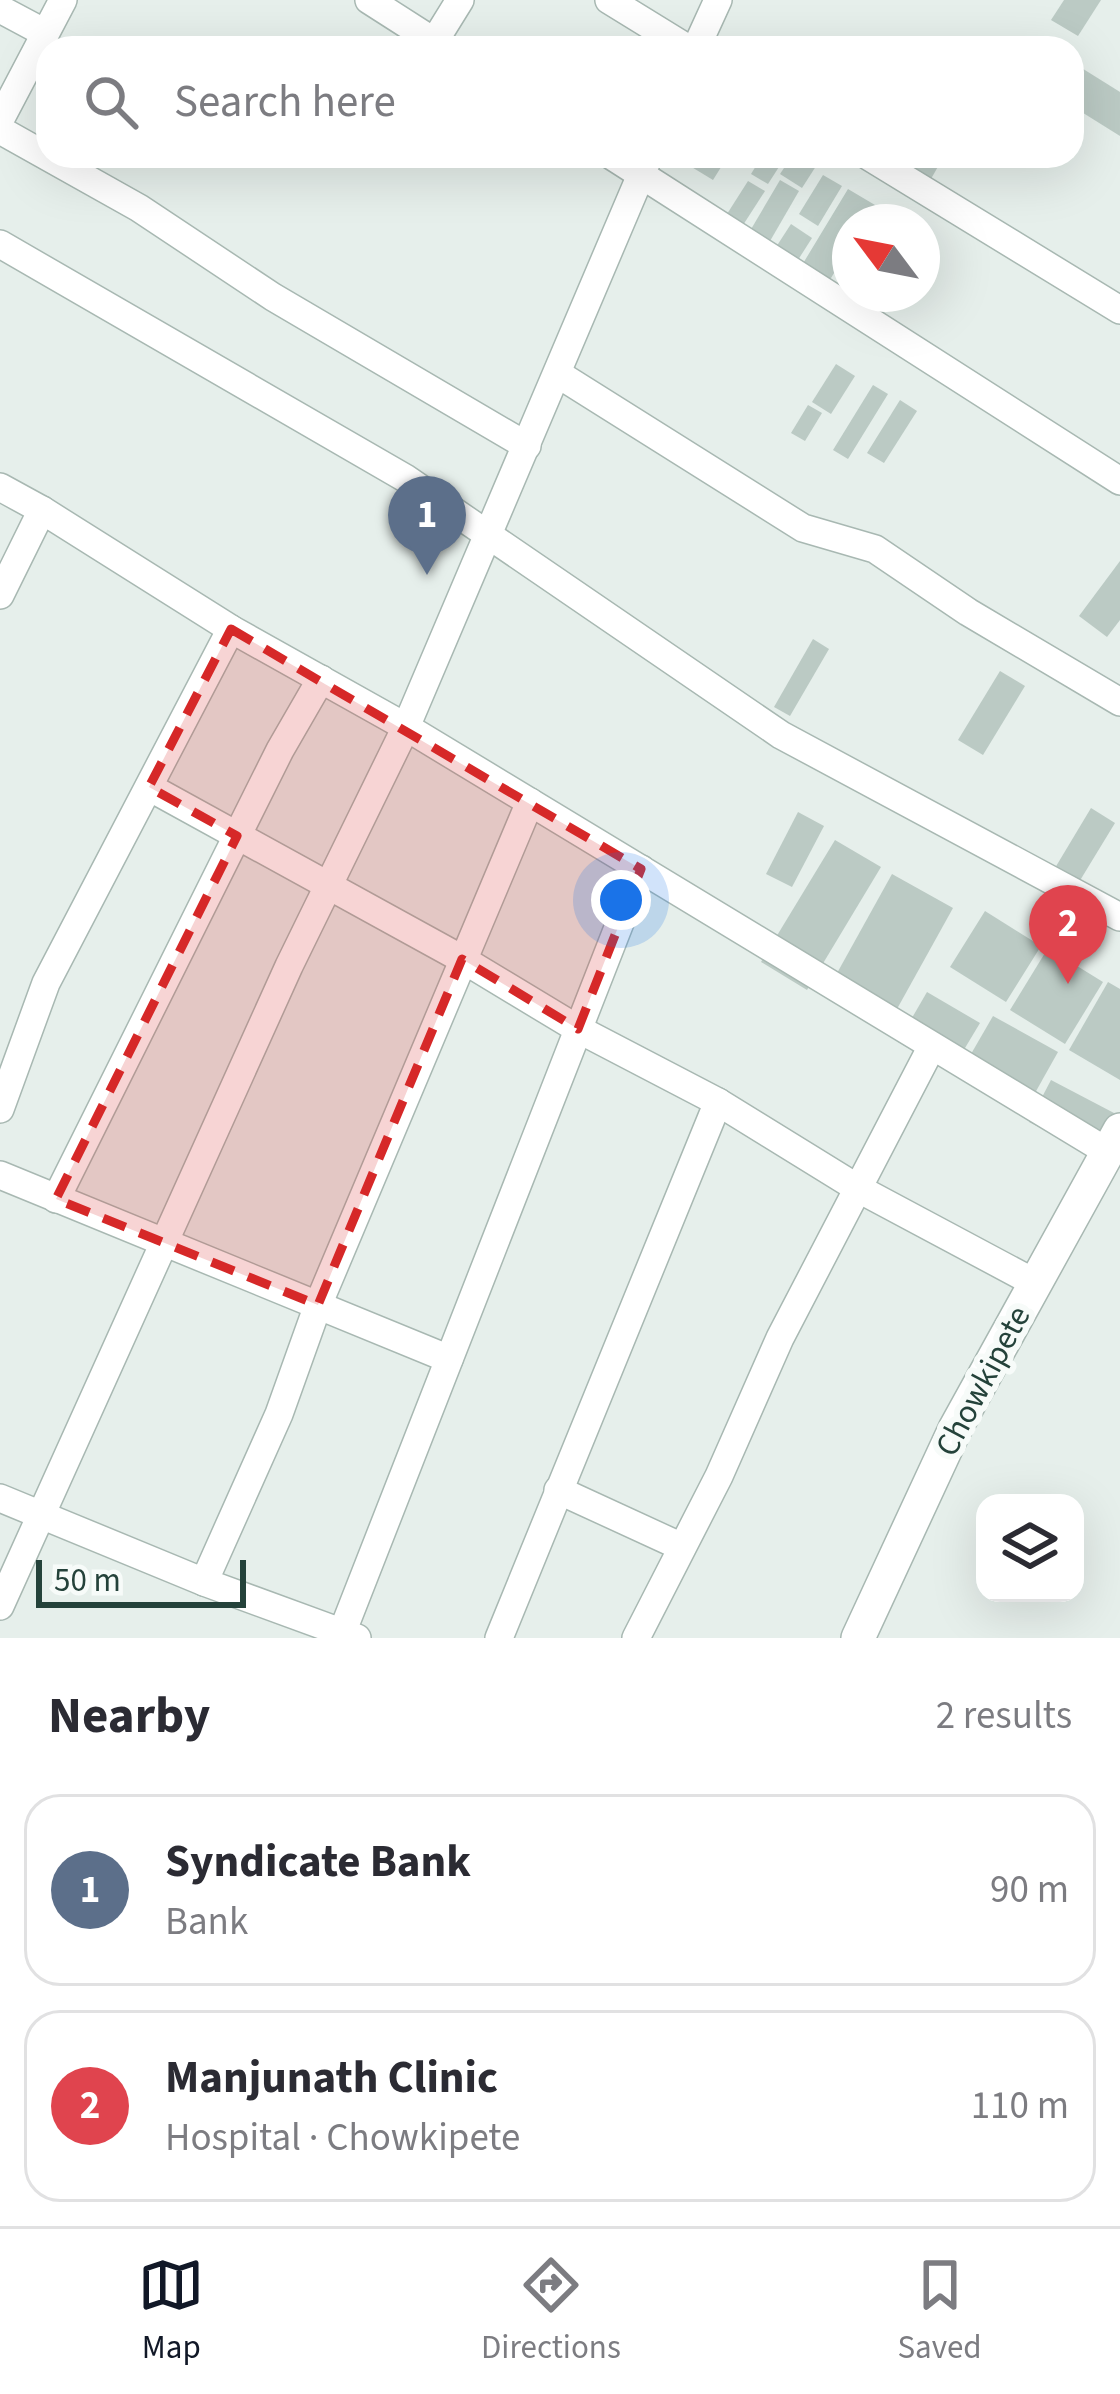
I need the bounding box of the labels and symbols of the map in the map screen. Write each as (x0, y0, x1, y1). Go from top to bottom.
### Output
north arrow (832, 204, 940, 312)
pin: 1 (388, 476, 466, 575)
your location (591, 870, 651, 930)
pin: 2 (1029, 885, 1107, 984)
street label: Chowkipete (924, 1297, 1042, 1465)
scale bar (36, 1554, 246, 1607)

